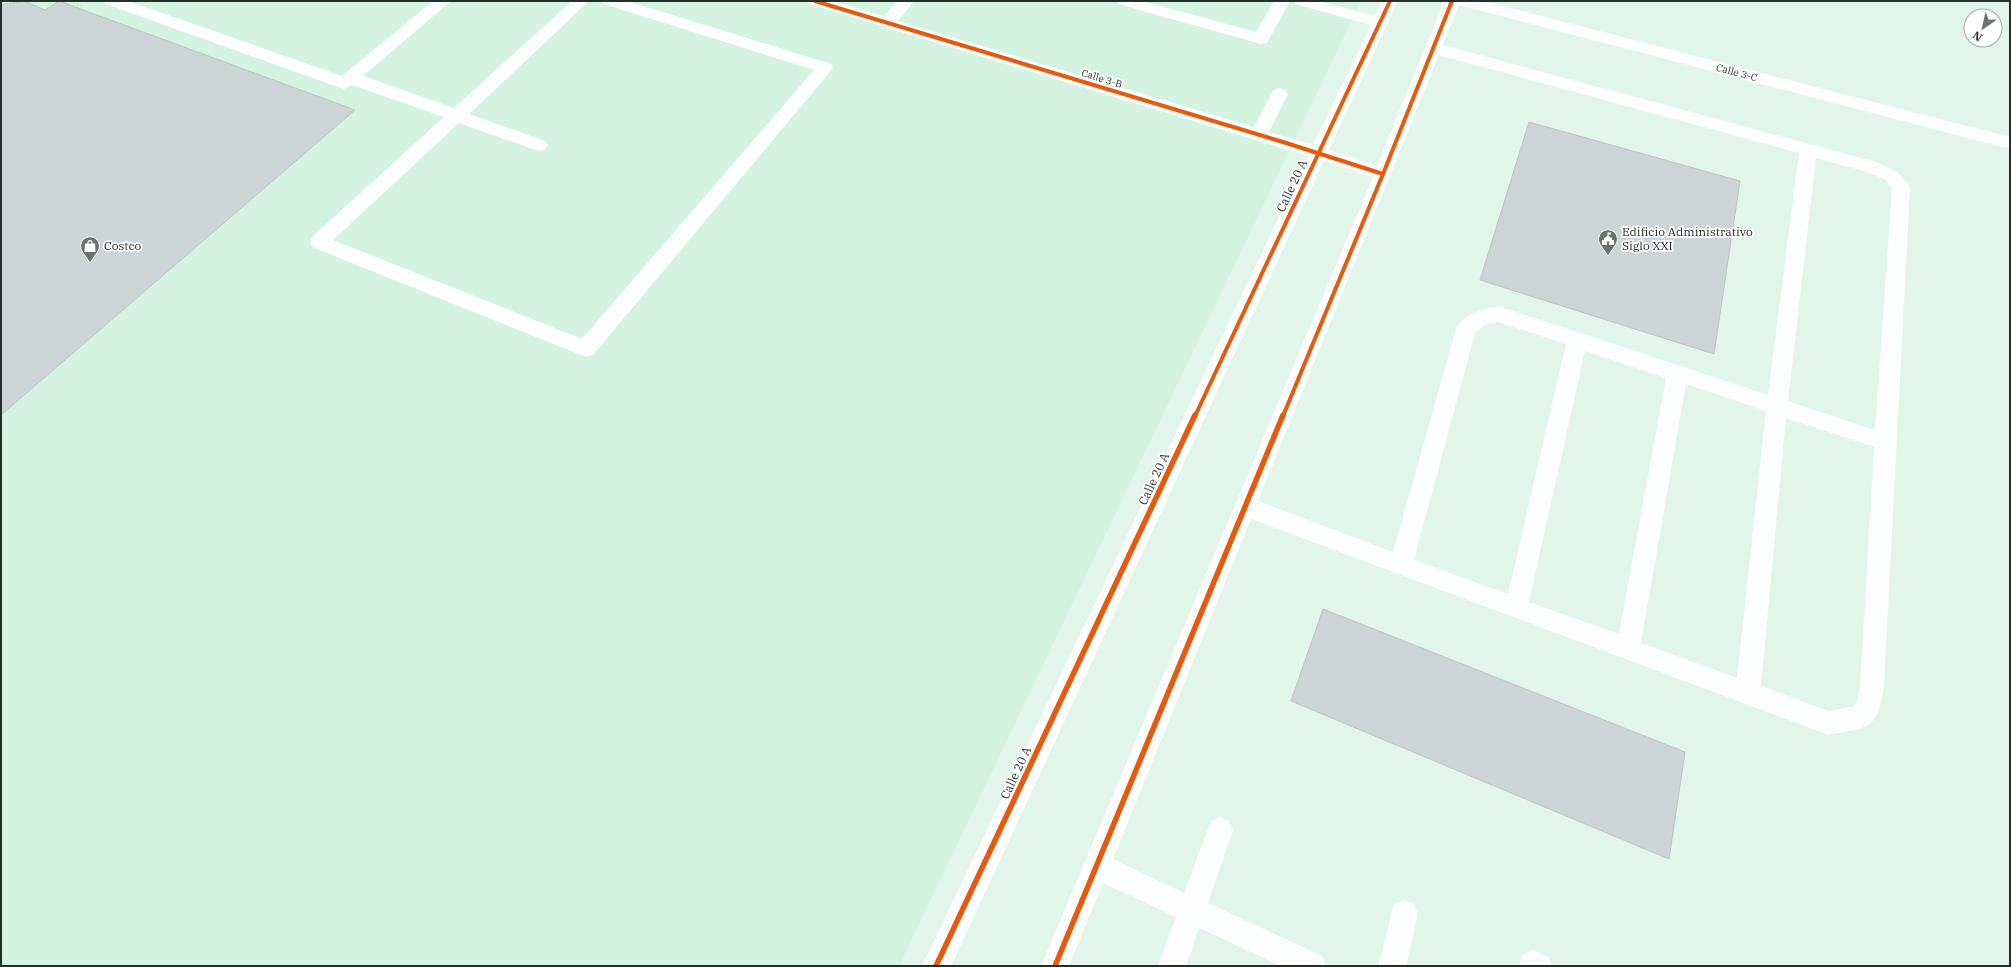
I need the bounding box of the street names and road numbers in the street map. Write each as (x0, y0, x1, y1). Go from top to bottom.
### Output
street label: Calle 3-C (1715, 61, 1759, 84)
street label: Calle 3-B (1080, 66, 1124, 91)
street label: Calle 20 A (1273, 157, 1311, 214)
street label: Calle 20 A (1135, 450, 1173, 507)
street label: Calle 20 A (997, 744, 1035, 801)

